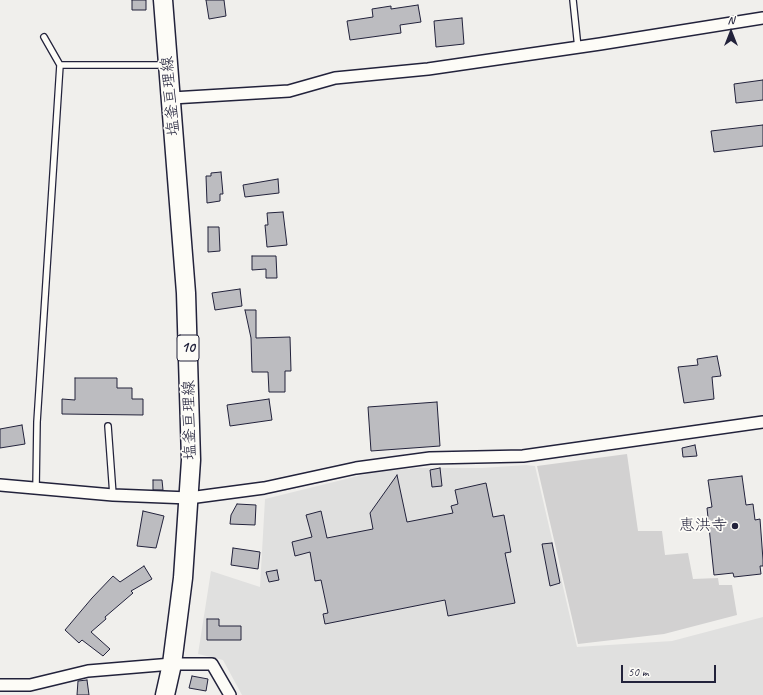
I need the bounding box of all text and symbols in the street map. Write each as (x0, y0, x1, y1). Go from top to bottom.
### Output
north arrow (711, 12, 751, 52)
text: N (728, 13, 734, 27)
street label: 塩釜亘理線 (158, 55, 184, 137)
road number: 10 (177, 335, 199, 361)
street label: 塩釜亘理線 (180, 380, 200, 460)
place label: 恵洪寺 (679, 516, 727, 536)
marker: 恵洪寺 (730, 521, 740, 531)
scale bar (623, 657, 718, 683)
text: 50 m (628, 664, 648, 680)

